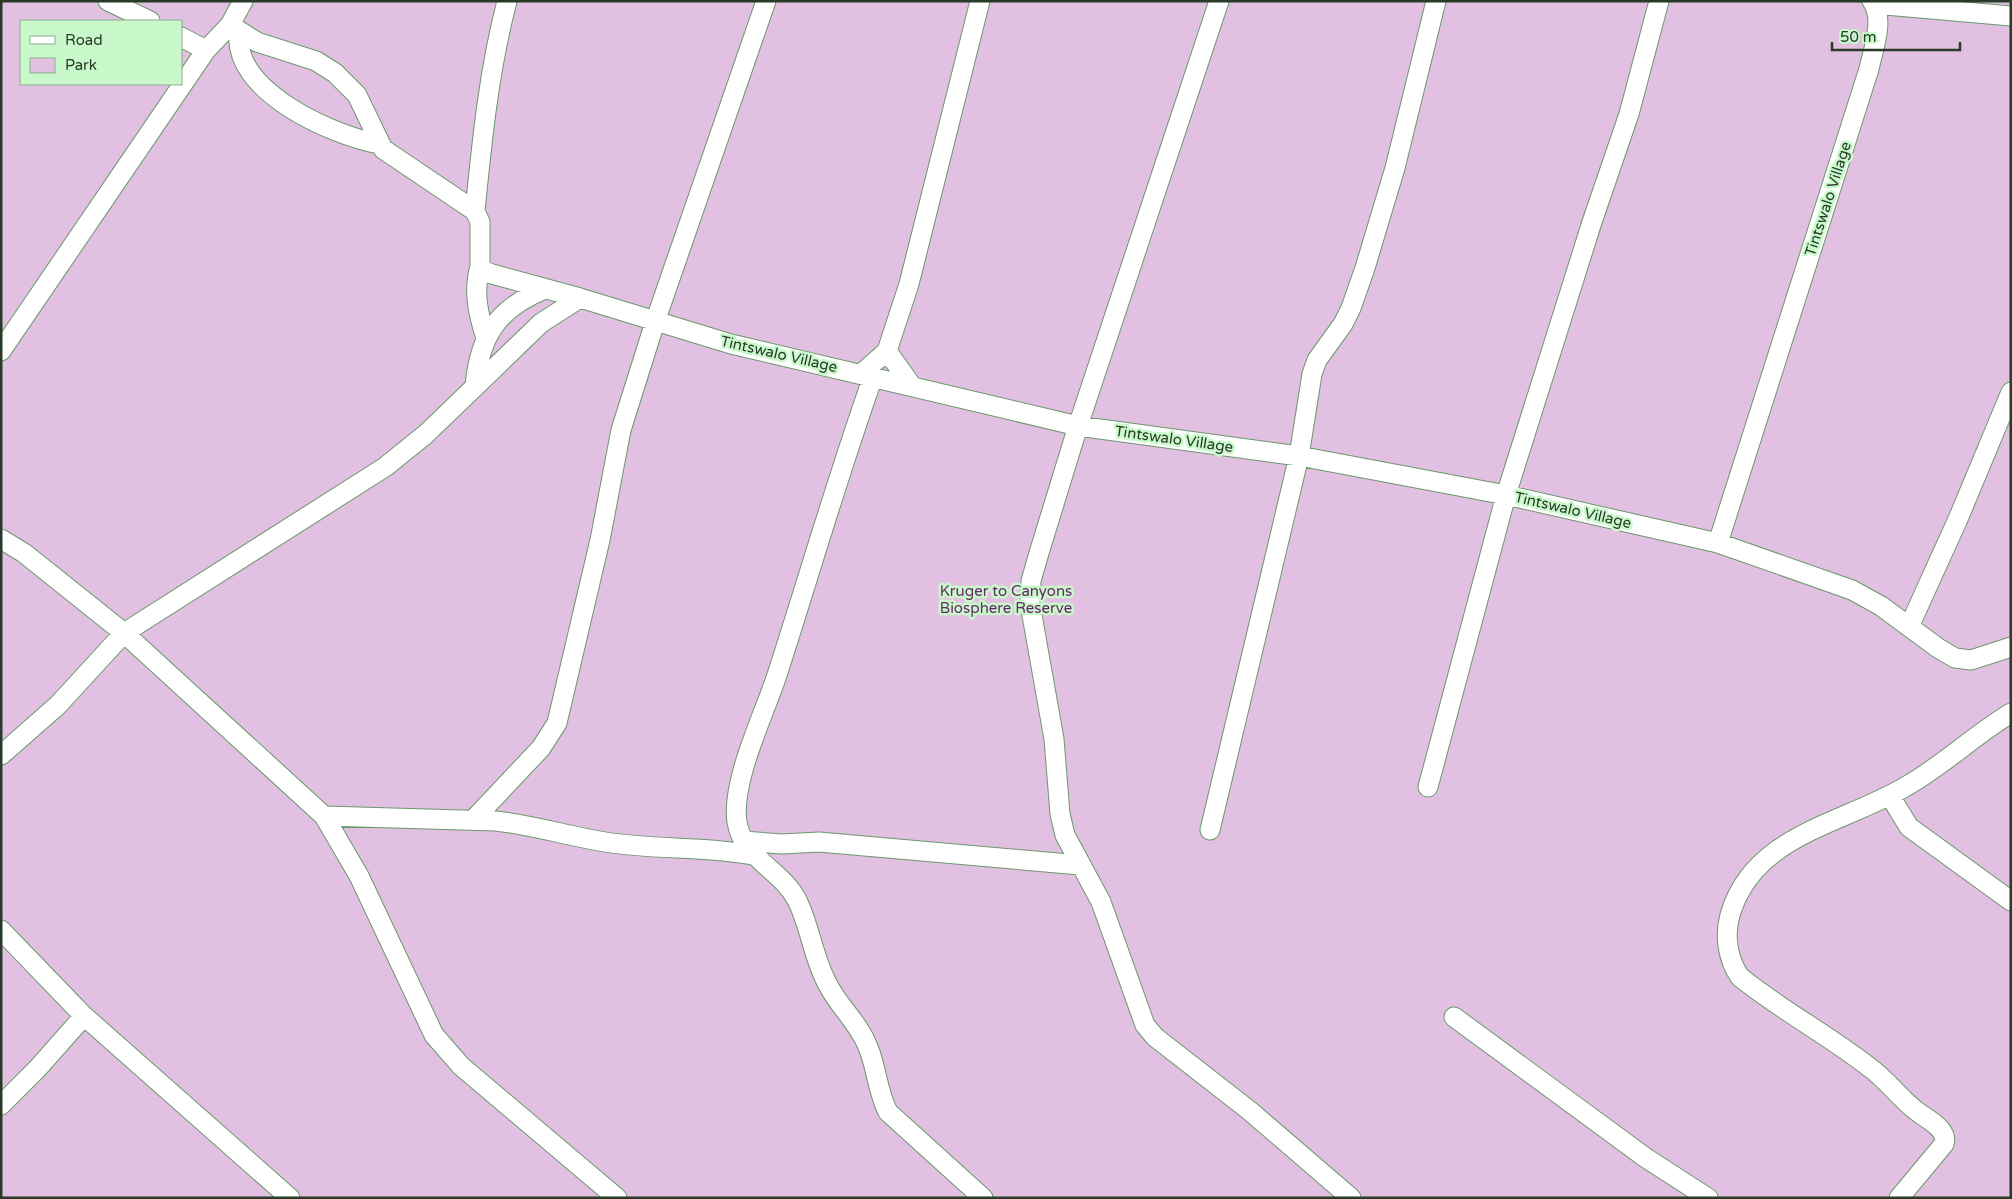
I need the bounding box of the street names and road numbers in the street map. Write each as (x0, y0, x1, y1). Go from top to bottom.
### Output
street label: Tintswalo Village (1801, 139, 1855, 259)
street label: Tintswalo Village (719, 332, 839, 376)
street label: Tintswalo Village (1114, 422, 1234, 456)
street label: Tintswalo Village (1513, 488, 1633, 532)

